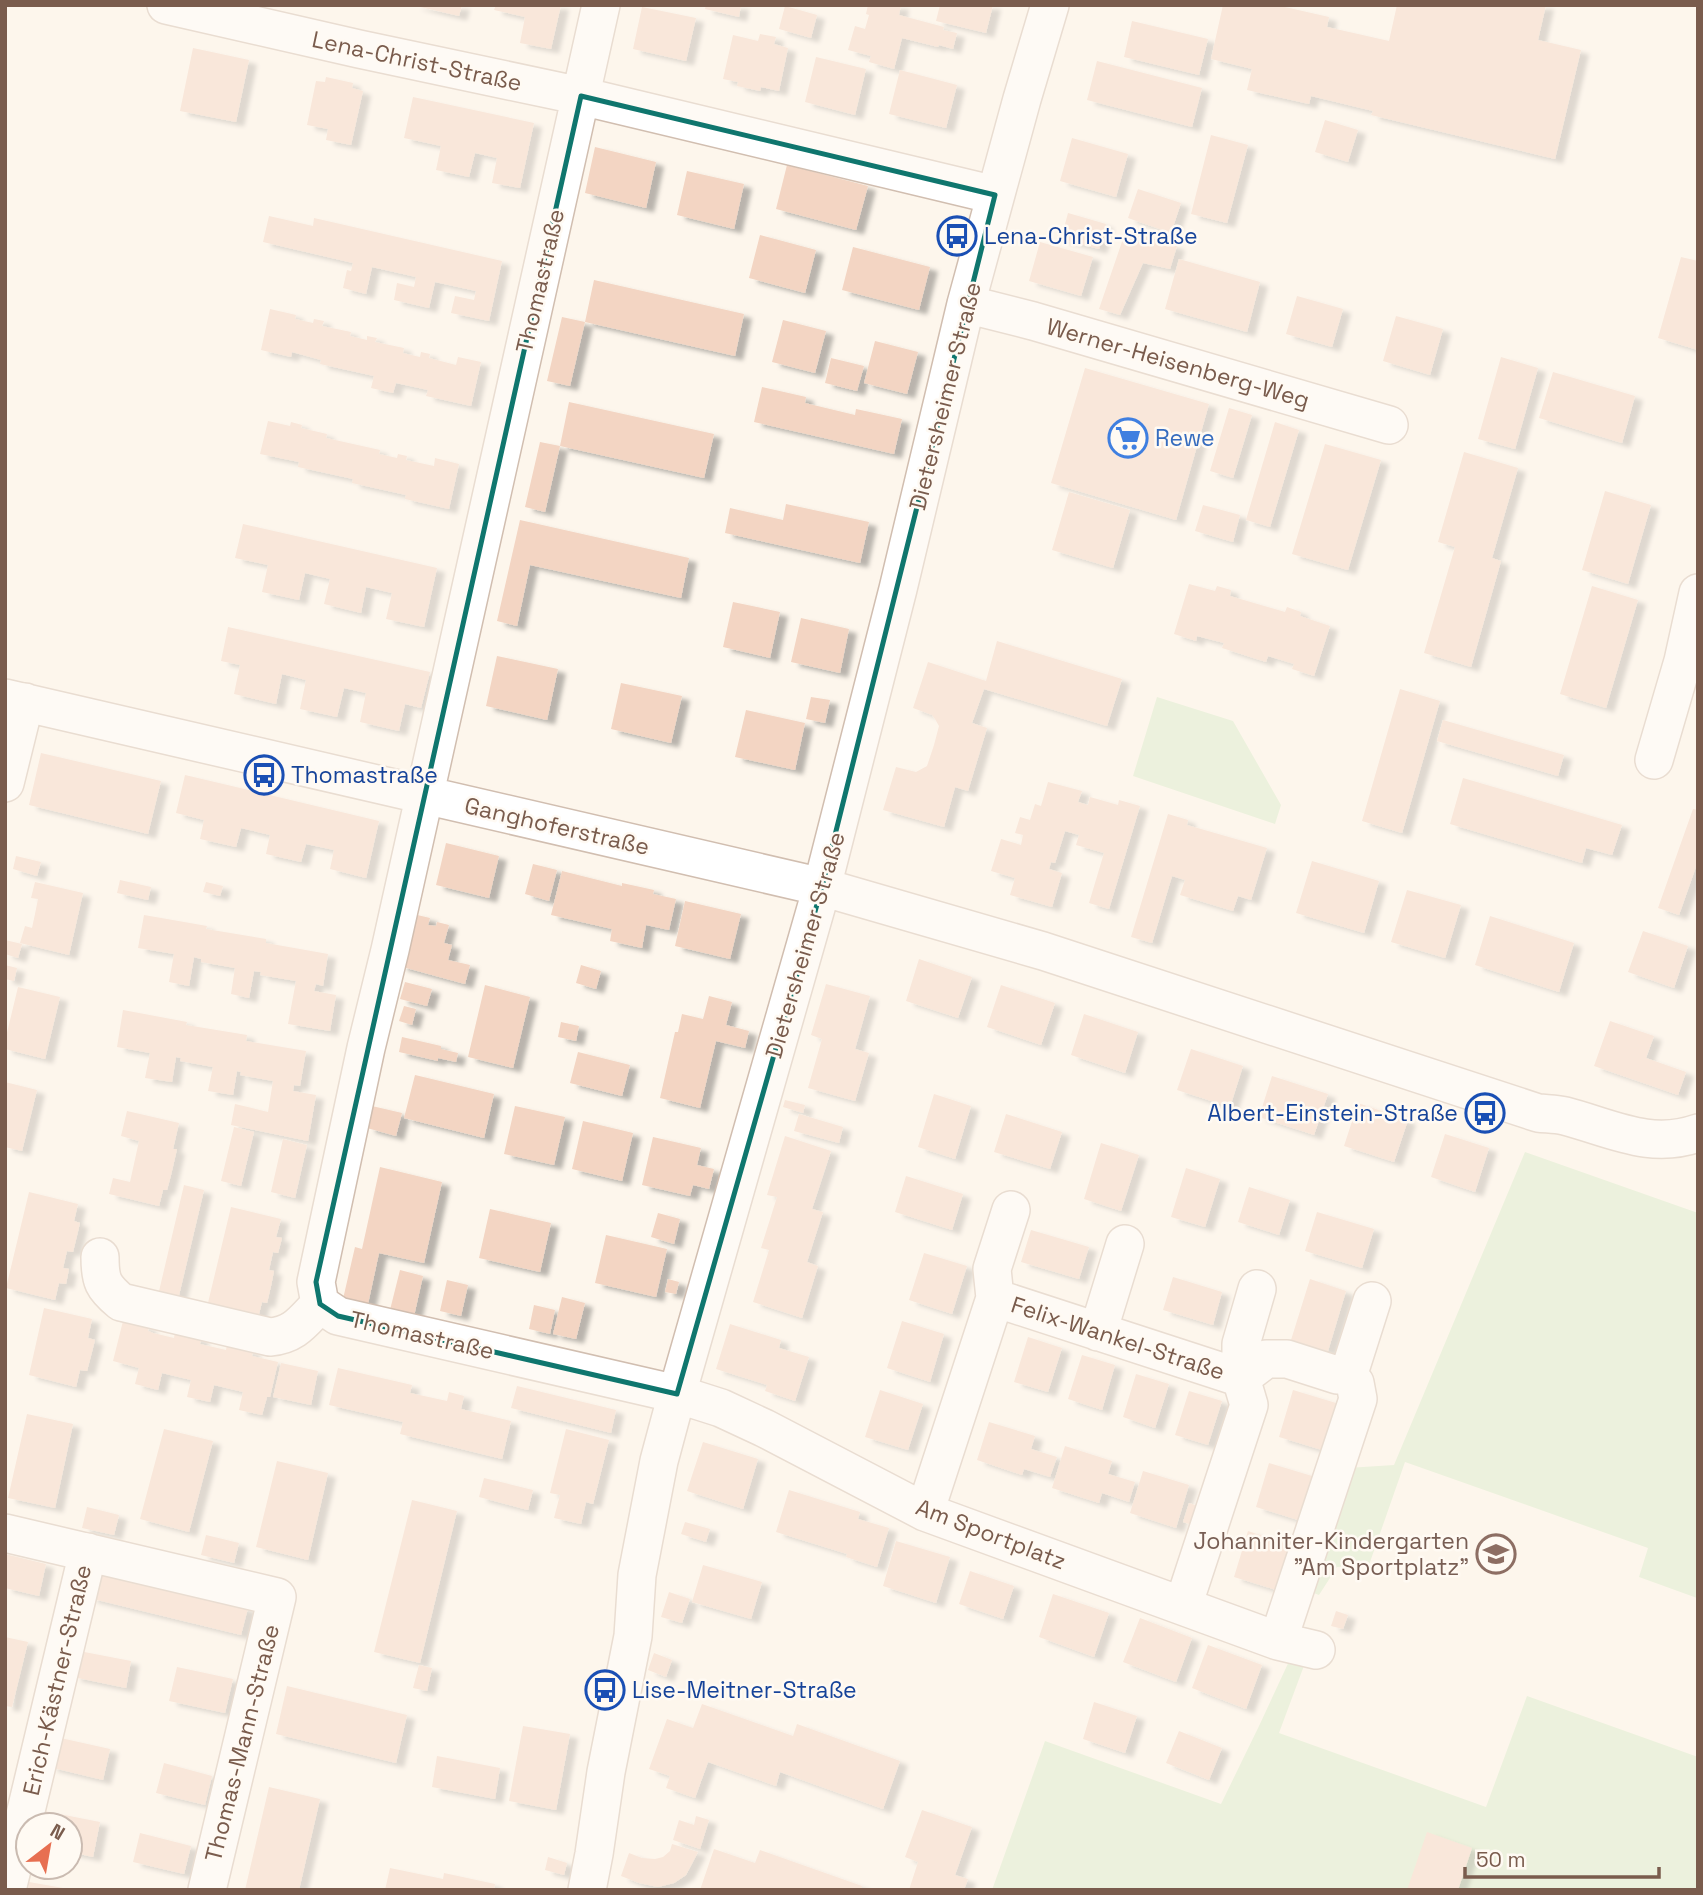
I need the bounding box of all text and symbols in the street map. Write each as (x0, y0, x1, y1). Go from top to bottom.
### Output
street label: Lena-Christ-Straße (309, 24, 525, 98)
street label: Thomastraße (509, 206, 571, 356)
bus stop icon: Lena-Christ-Straße (936, 215, 978, 257)
place label: Lena-Christ-Straße (984, 221, 1198, 251)
street label: Dietersheimer Straße (902, 279, 988, 513)
street label: Werner-Heisenberg-Weg (1043, 311, 1313, 415)
supermarket icon: Rewe (1107, 417, 1149, 459)
place label: Rewe (1155, 423, 1215, 453)
bus stop icon: Thomastraße (243, 754, 285, 796)
place label: Thomastraße (291, 760, 438, 790)
street label: Ganghoferstraße (462, 790, 652, 862)
street label: Dietersheimer Straße (758, 828, 852, 1062)
bus stop icon: Albert-Einstein-Straße (1464, 1092, 1506, 1134)
place label: Albert-Einstein-Straße (1207, 1098, 1458, 1128)
street label: Felix-Wankel-Straße (1007, 1289, 1229, 1387)
street label: Thomastraße (347, 1304, 497, 1366)
street label: Am Sportplatz (912, 1492, 1070, 1576)
place label: Johanniter-Kindergarten "Am Sportplatz" (1193, 1526, 1469, 1582)
school or university icon: Johanniter-Kindergarten "Am Sportplatz" (1475, 1533, 1517, 1575)
street label: Erich-Kästner-Straße (16, 1562, 98, 1798)
street label: Thomas-Mann-Straße (198, 1621, 286, 1865)
bus stop icon: Lise-Meitner-Straße (584, 1669, 626, 1711)
place label: Lise-Meitner-Straße (632, 1675, 857, 1705)
north arrow (14, 1811, 84, 1881)
text: N (46, 1818, 69, 1846)
scale bar (1465, 1836, 1659, 1880)
text: 50 m (1476, 1846, 1526, 1873)

